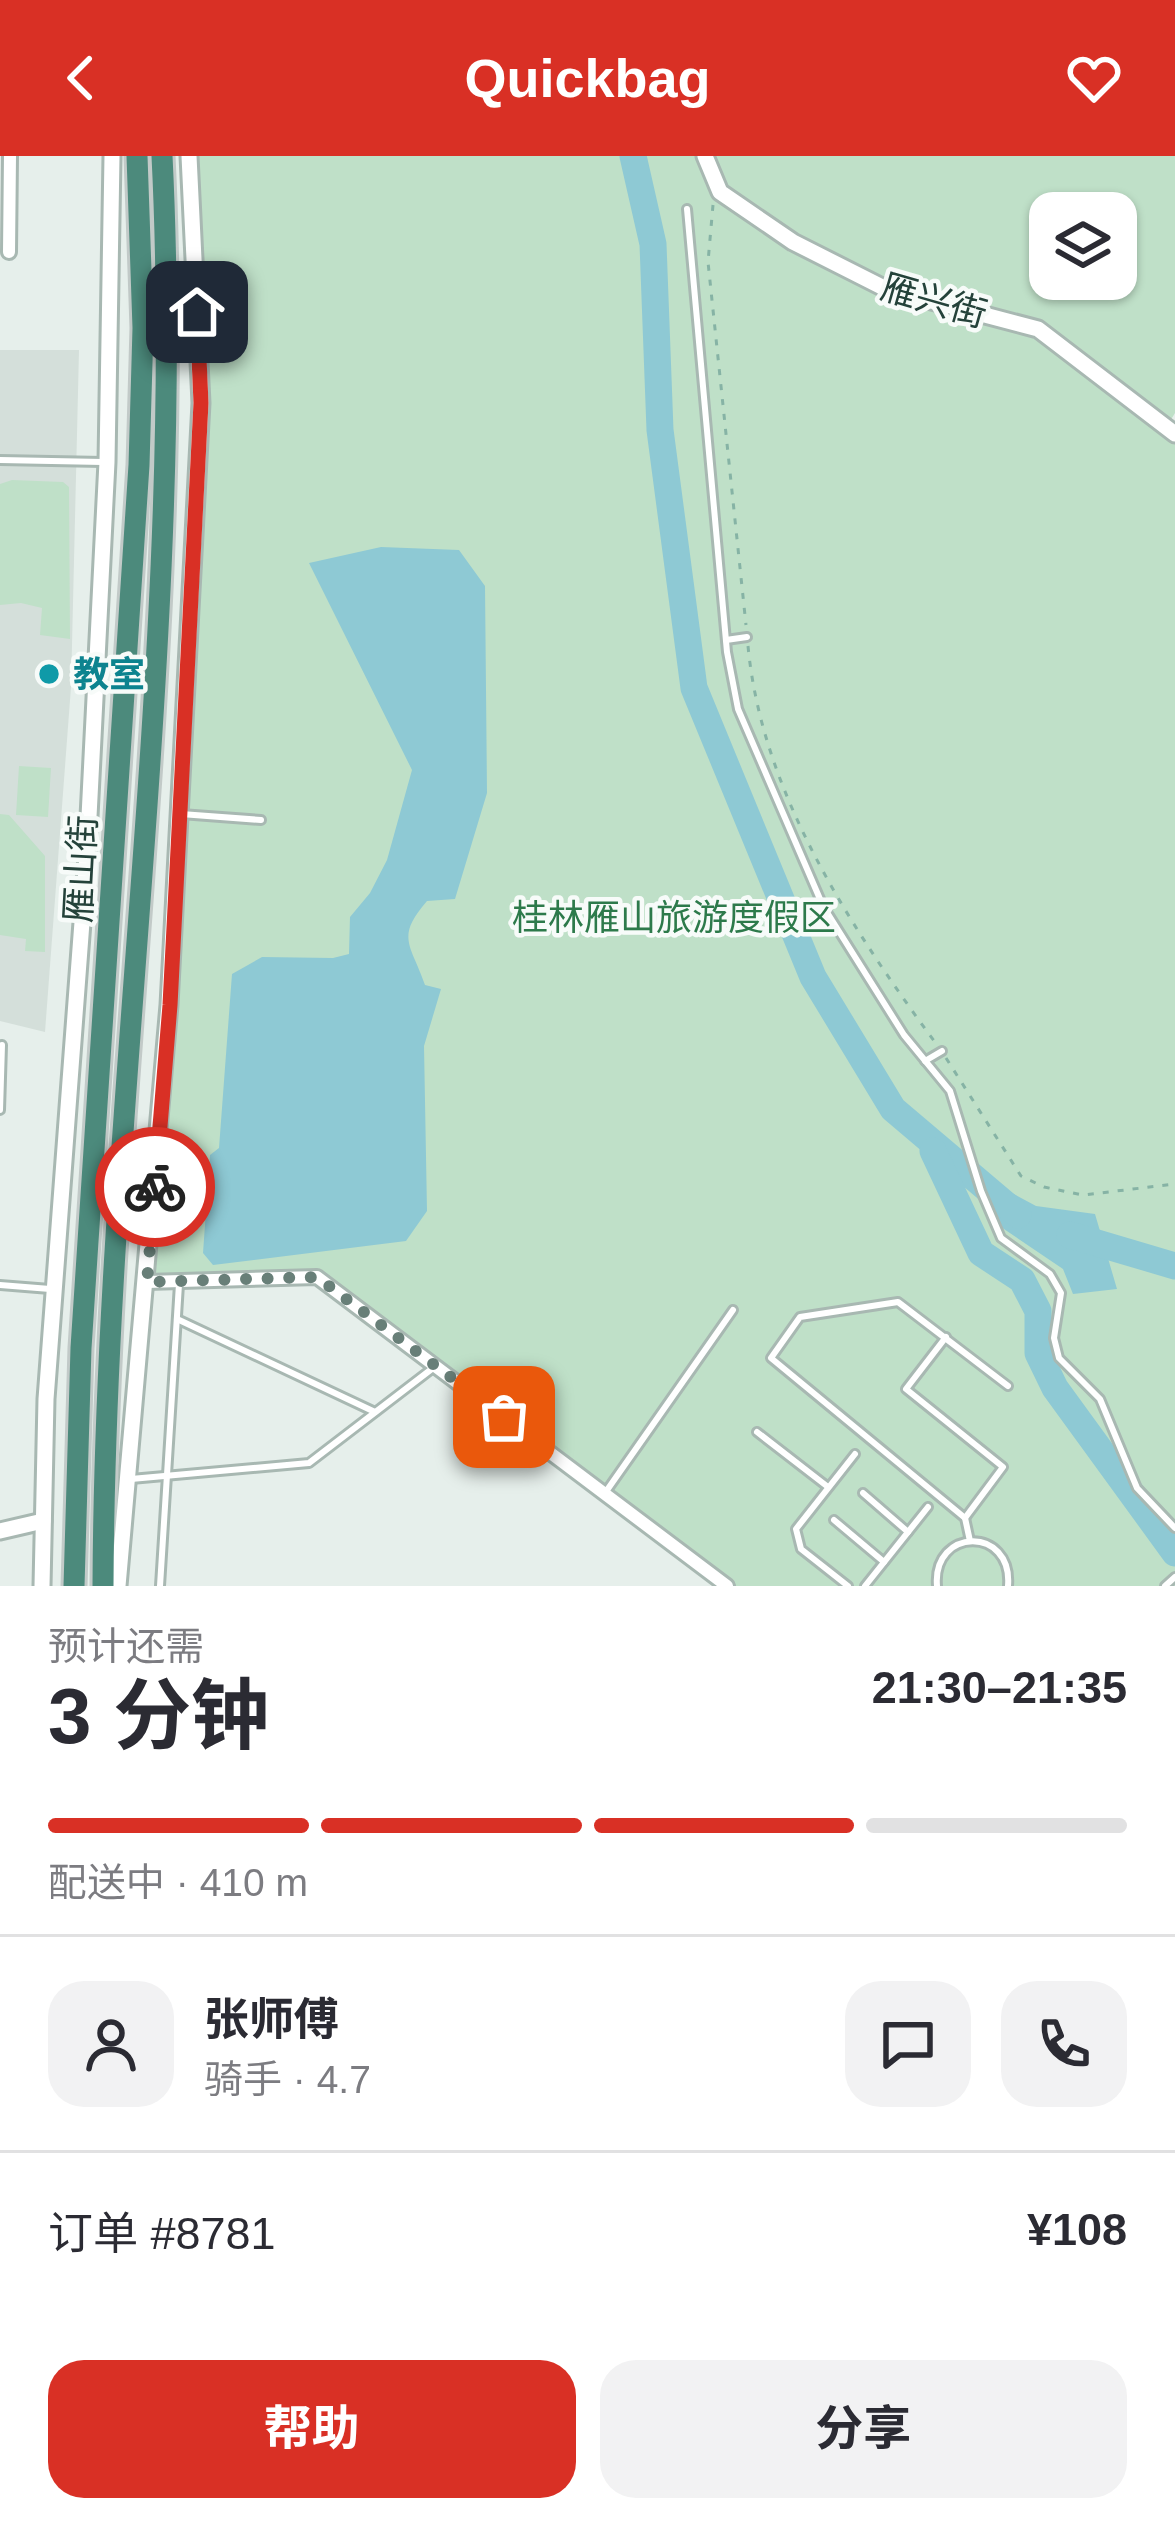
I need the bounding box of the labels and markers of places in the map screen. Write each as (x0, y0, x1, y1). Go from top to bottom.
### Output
pin (146, 261, 248, 363)
place label: 教室 (73, 654, 145, 695)
marker: 教室 (36, 661, 62, 687)
pin (453, 1366, 555, 1468)

